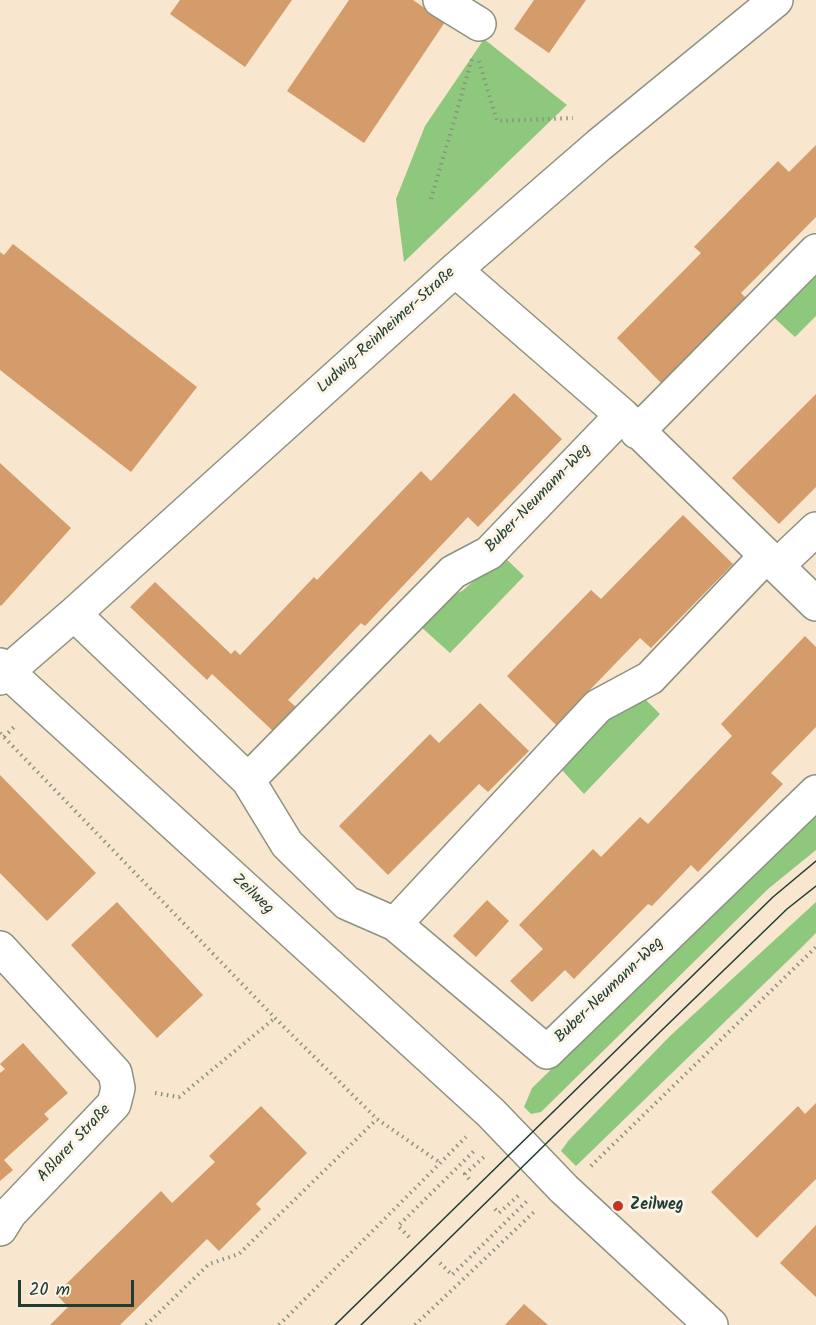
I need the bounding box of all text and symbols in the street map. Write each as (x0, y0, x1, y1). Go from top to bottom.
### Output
street label: Ludwig-Reinheimer-Straße (314, 264, 460, 398)
street label: Buber-Neumann-Weg (482, 441, 596, 557)
street label: Zeilweg (227, 871, 277, 919)
street label: Buber-Neumann-Weg (552, 934, 668, 1048)
street label: Aßlarer Straße (34, 1101, 116, 1187)
place label: Zeilweg (630, 1196, 683, 1216)
marker: Zeilweg (611, 1199, 625, 1213)
scale bar (21, 1268, 136, 1306)
text: 20 m (29, 1276, 70, 1305)

